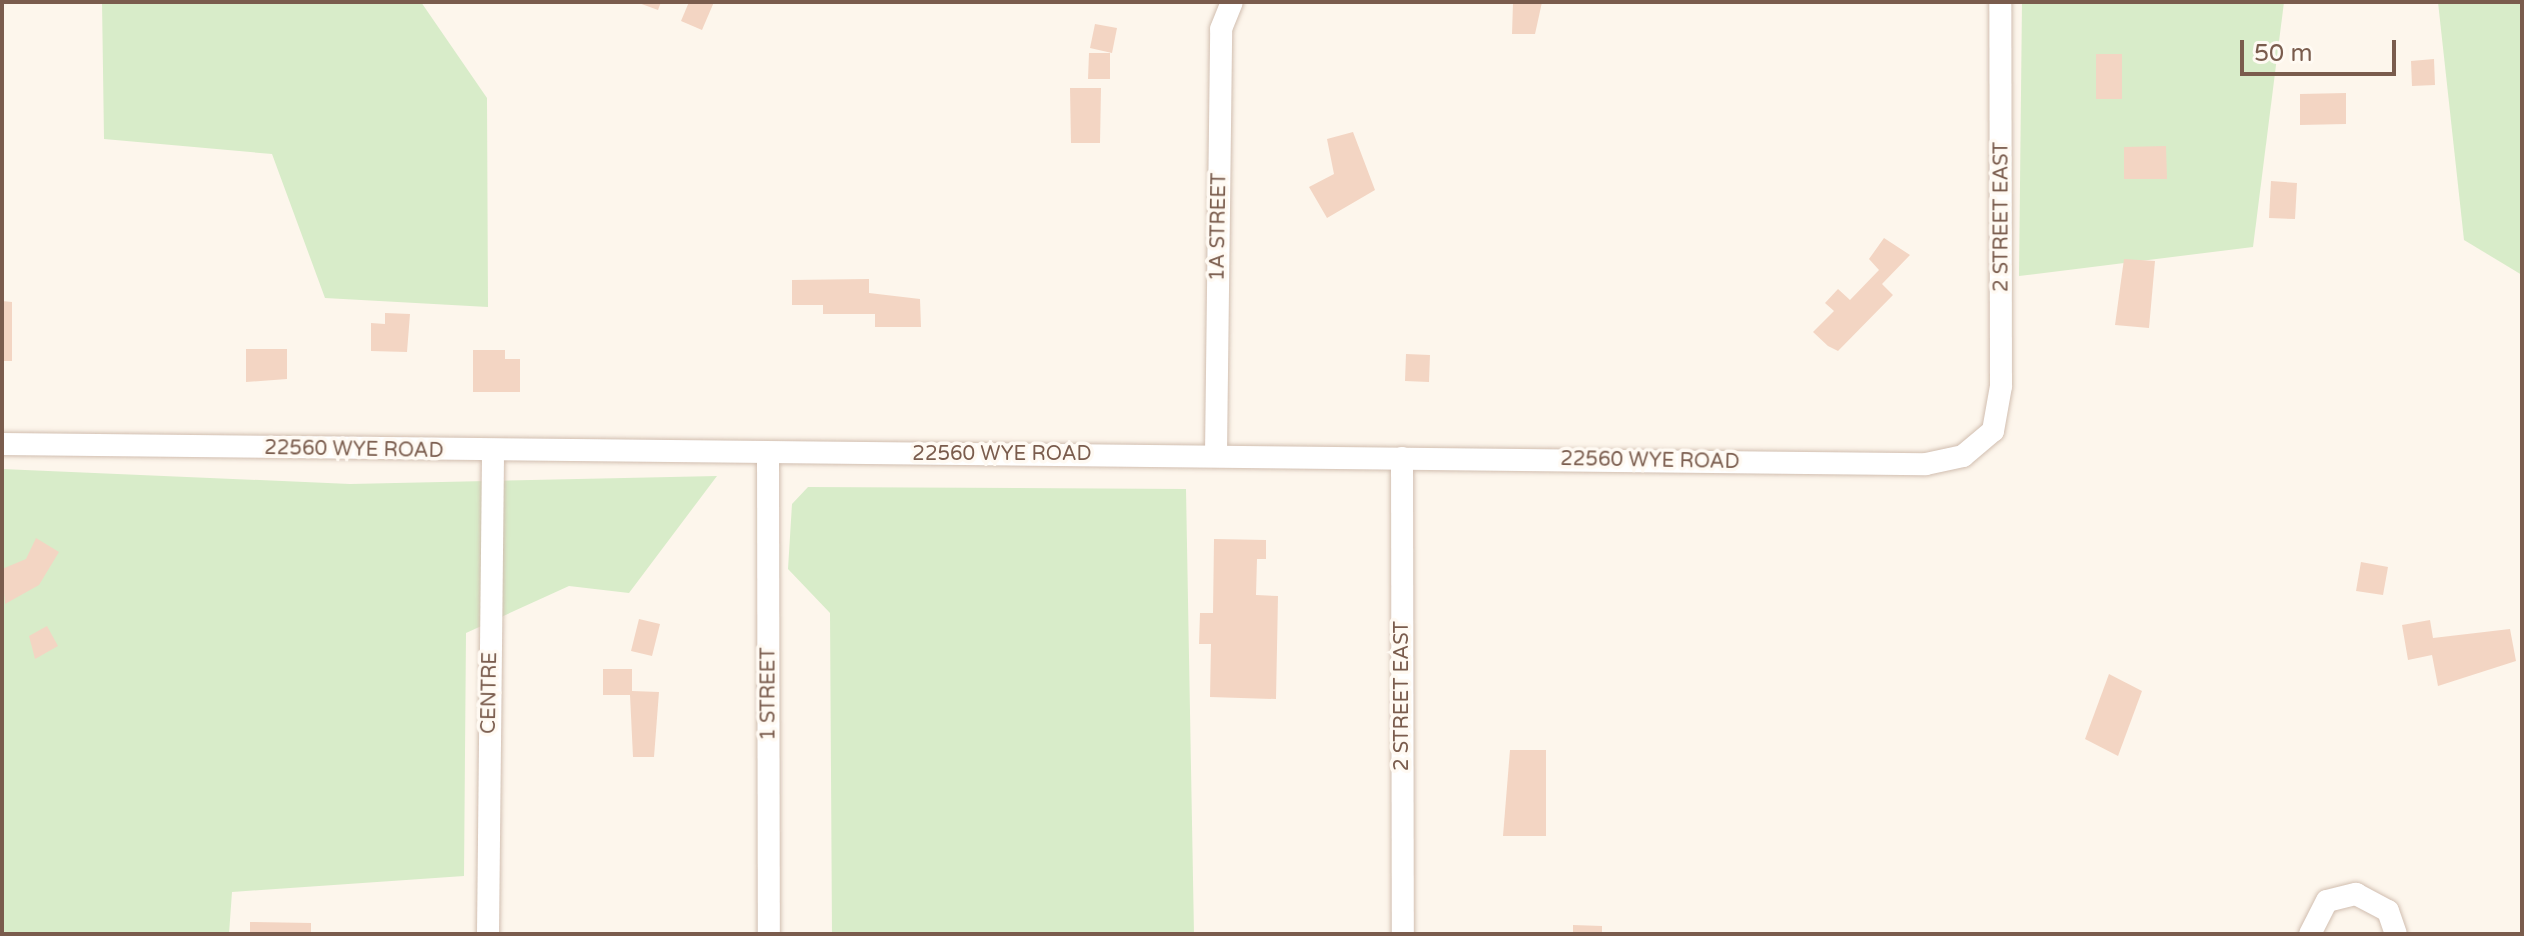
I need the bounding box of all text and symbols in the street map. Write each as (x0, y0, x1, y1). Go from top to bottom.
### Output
scale bar (2244, 24, 2400, 74)
text: 50 m (2254, 39, 2312, 68)
street label: 2 STREET EAST (1990, 142, 2014, 292)
street label: 1A STREET (1206, 173, 1232, 281)
street label: 22560 WYE ROAD (264, 436, 444, 464)
street label: 22560 WYE ROAD (912, 442, 1092, 466)
street label: 22560 WYE ROAD (1560, 447, 1740, 475)
street label: 2 STREET EAST (1390, 621, 1414, 771)
street label: 1 STREET (757, 647, 781, 741)
street label: CENTRE (477, 652, 503, 734)

